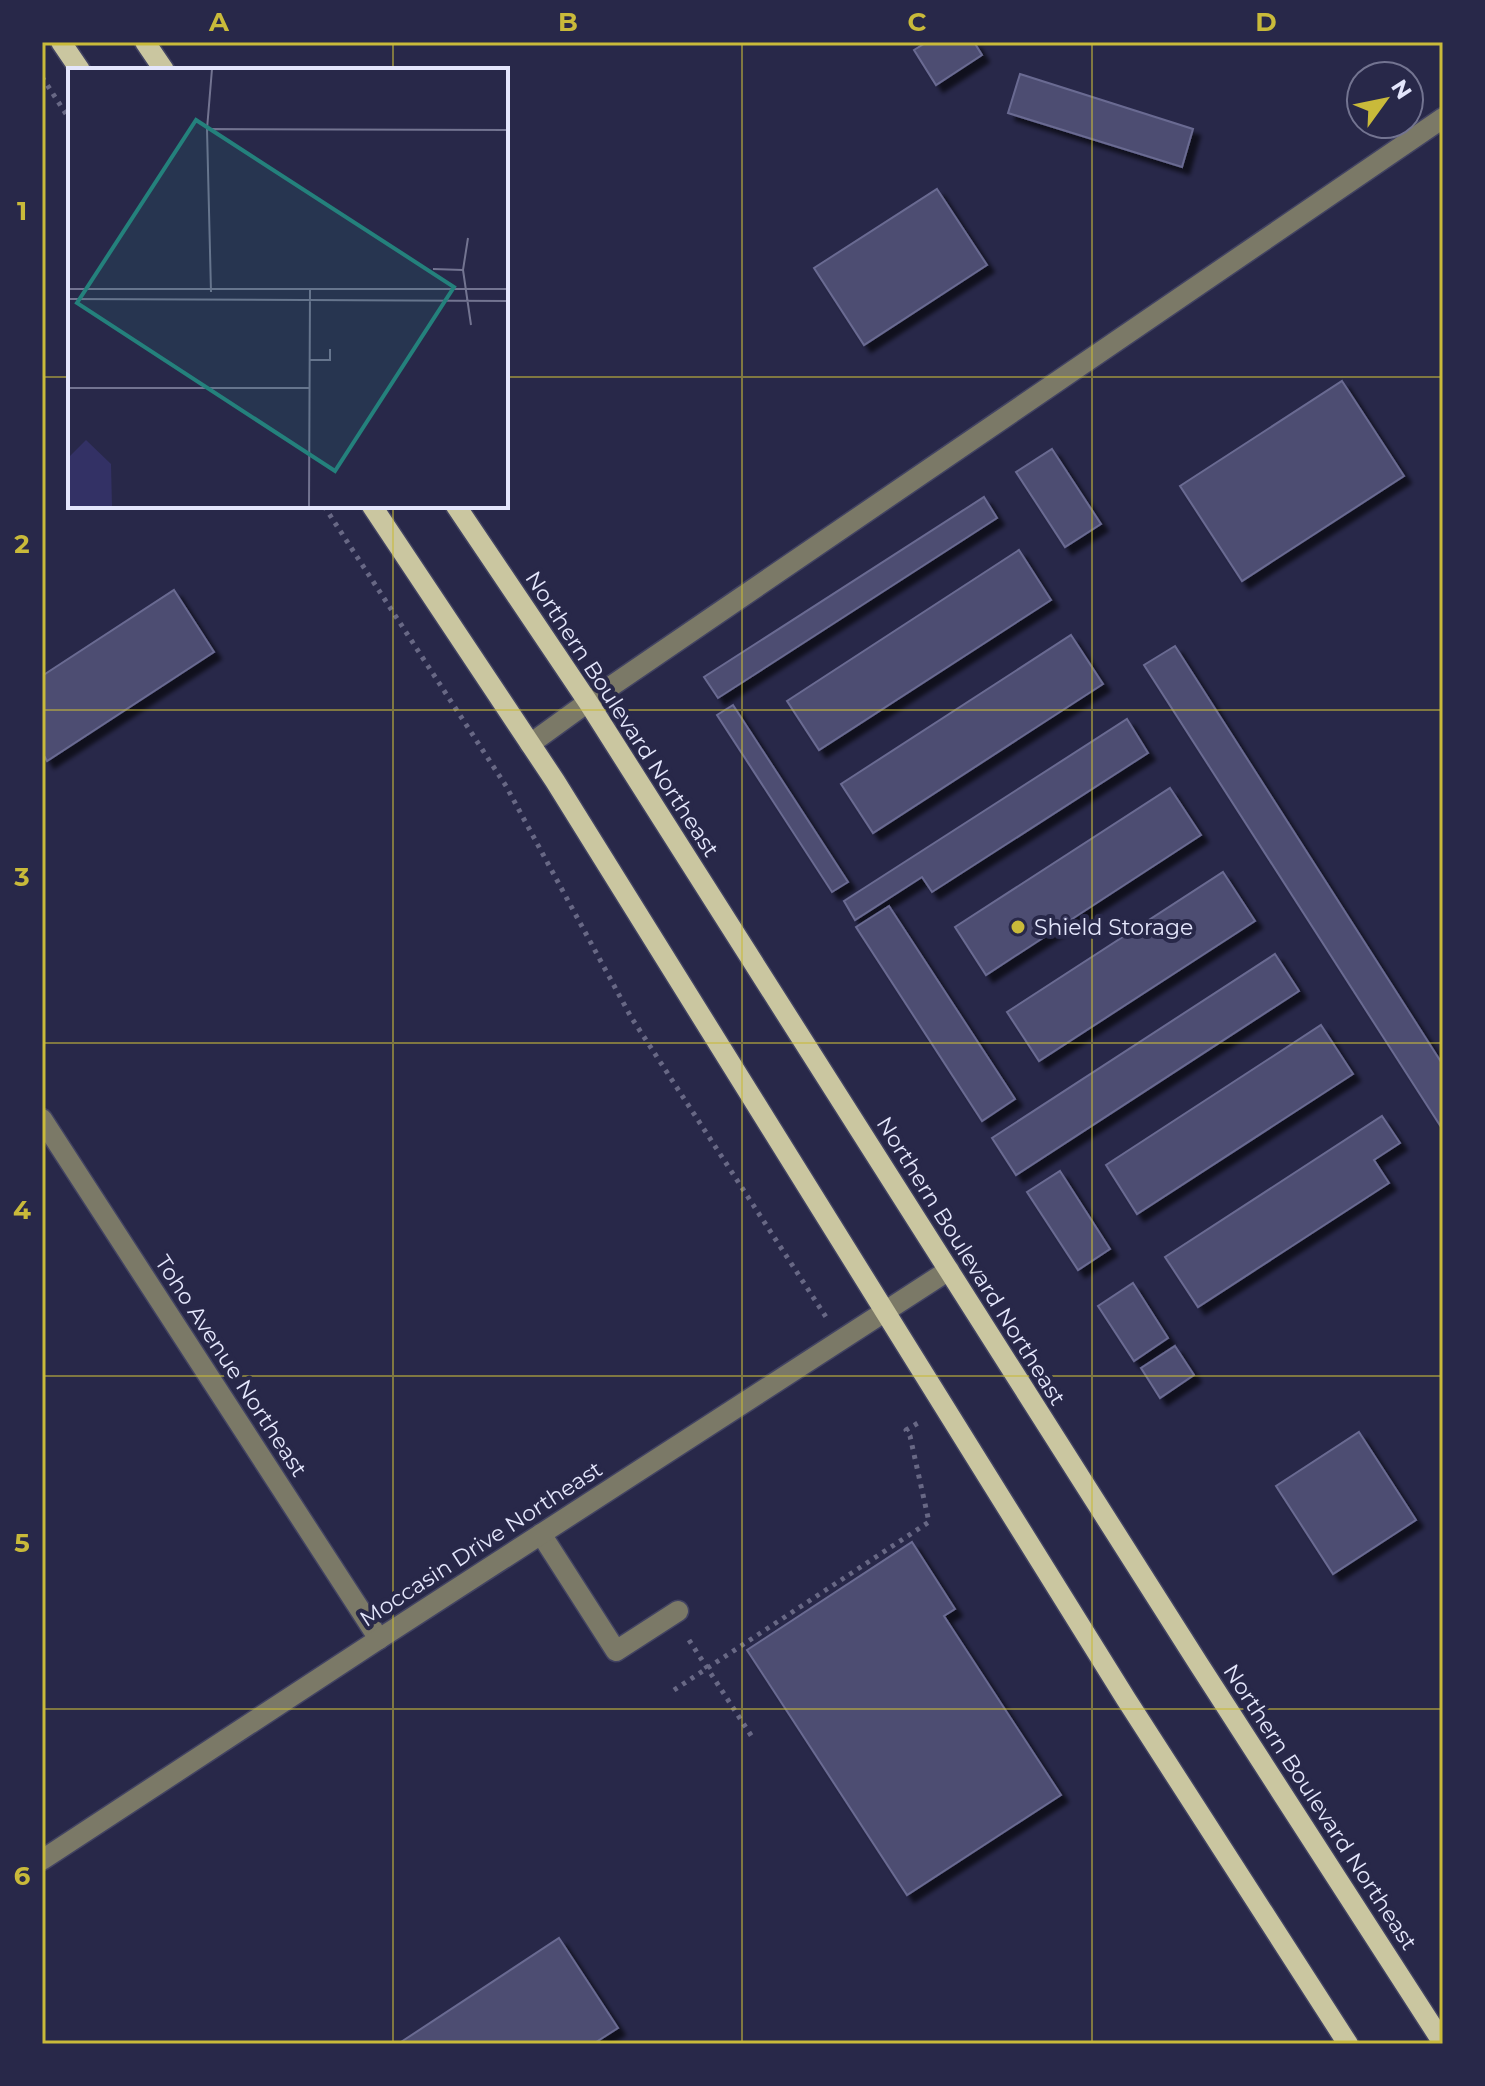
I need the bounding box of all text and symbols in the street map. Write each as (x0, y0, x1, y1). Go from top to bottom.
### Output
text: A (208, 6, 230, 38)
text: B (558, 6, 578, 38)
text: C (908, 6, 927, 38)
text: D (1255, 6, 1277, 38)
north arrow (1345, 60, 1425, 140)
inset map (68, 68, 508, 508)
text: N (1385, 75, 1418, 104)
text: 1 (17, 195, 27, 227)
text: 2 (14, 528, 30, 560)
street label: Northern Boulevard Northeast (519, 566, 725, 862)
text: 3 (13, 861, 30, 893)
place label: Shield Storage (1034, 914, 1193, 941)
marker: Shield Storage (1009, 918, 1027, 936)
street label: Northern Boulevard Northeast (871, 1112, 1071, 1410)
text: 4 (13, 1194, 31, 1226)
street label: Toho Avenue Northeast (149, 1250, 313, 1482)
street label: Moccasin Drive Northeast (355, 1456, 607, 1632)
text: 5 (14, 1527, 30, 1559)
street label: Northern Boulevard Northeast (1217, 1659, 1423, 1955)
text: 6 (14, 1860, 31, 1892)

